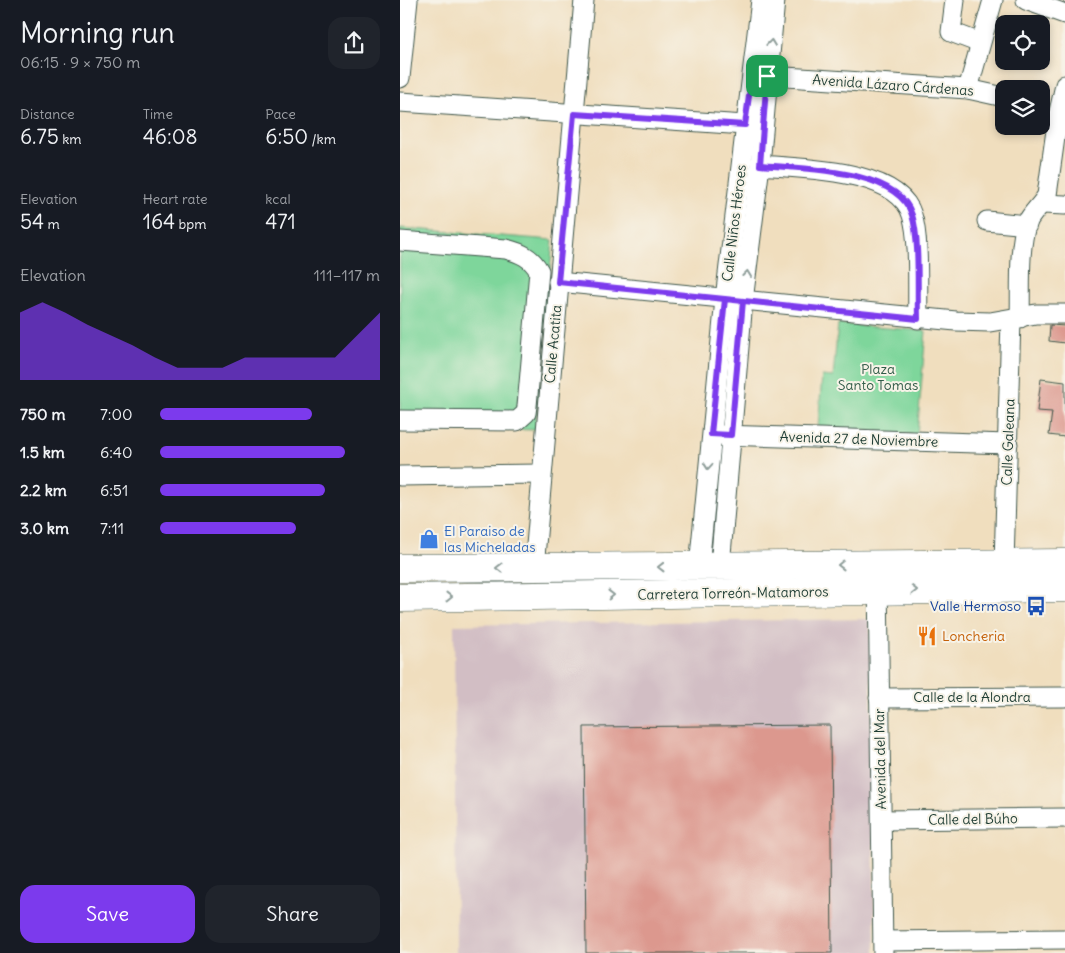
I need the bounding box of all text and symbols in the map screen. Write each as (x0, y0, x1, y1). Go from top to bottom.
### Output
text: Morning run (20, 15, 175, 51)
map controls (995, 15, 1050, 135)
button: locate (995, 15, 1050, 70)
button: share (328, 17, 380, 69)
one-way arrow (765, 38, 776, 46)
text: 06:15 · 9 × 750 m (20, 52, 140, 72)
pin (746, 55, 788, 97)
icon: arrive (753, 62, 781, 90)
street label: Avenida Lázaro Cárdenas (812, 70, 974, 100)
button: layers (995, 80, 1050, 135)
text: Distance (20, 105, 75, 123)
text: Time (143, 105, 173, 123)
text: Pace (265, 105, 296, 123)
text: 6.75 (20, 123, 59, 150)
text: 46:08 (143, 123, 198, 150)
text: 6:50 (265, 123, 308, 150)
text: km (59, 130, 82, 148)
text: /km (308, 130, 336, 148)
street label: Calle Niños Héroes (718, 164, 750, 282)
text: Elevation (20, 190, 77, 208)
text: Heart rate (143, 190, 208, 208)
text: kcal (265, 190, 291, 208)
text: 54 (20, 208, 44, 235)
text: 164 (143, 208, 175, 235)
text: 471 (265, 208, 296, 235)
text: m (44, 215, 60, 233)
text: bpm (175, 215, 207, 233)
text: Elevation (20, 265, 86, 285)
text: 111–117 m (313, 265, 380, 285)
one-way arrow (741, 270, 752, 278)
street label: Calle Acatita (541, 304, 565, 384)
park label: Plaza Santo Tomas (838, 360, 918, 394)
street label: Calle Galeana (997, 398, 1019, 486)
text: 750 m (20, 404, 65, 424)
text: 7:00 (100, 404, 133, 424)
street label: Avenida 27 de Noviembre (779, 427, 939, 451)
text: 1.5 km (20, 442, 65, 462)
text: 6:40 (100, 442, 133, 462)
one-way arrow (703, 462, 714, 470)
text: 2.2 km (20, 480, 67, 500)
text: 6:51 (100, 480, 128, 500)
text: 3.0 km (20, 518, 69, 538)
text: 7:11 (100, 518, 124, 538)
place label: El Paraiso de las Micheladas (444, 522, 536, 556)
shop icon: El Paraiso de las Micheladas (418, 528, 440, 550)
one-way arrow (837, 560, 845, 570)
one-way arrow (657, 562, 665, 572)
one-way arrow (495, 563, 502, 573)
street label: Carretera Torreón-Matamoros (637, 582, 829, 604)
one-way arrow (910, 585, 918, 595)
one-way arrow (608, 590, 615, 600)
one-way arrow (445, 592, 453, 602)
bus stop icon: Valle Hermoso (1025, 595, 1047, 617)
place label: Valle Hermoso (930, 597, 1021, 615)
restaurant icon: Loncheria (916, 625, 938, 647)
place label: Loncheria (942, 627, 1005, 645)
street label: Calle de la Alondra (913, 688, 1031, 706)
street label: Avenida del Mar (870, 708, 890, 810)
street label: Calle del Búho (928, 809, 1018, 829)
button: Save (20, 885, 195, 943)
button: Share (205, 885, 380, 943)

